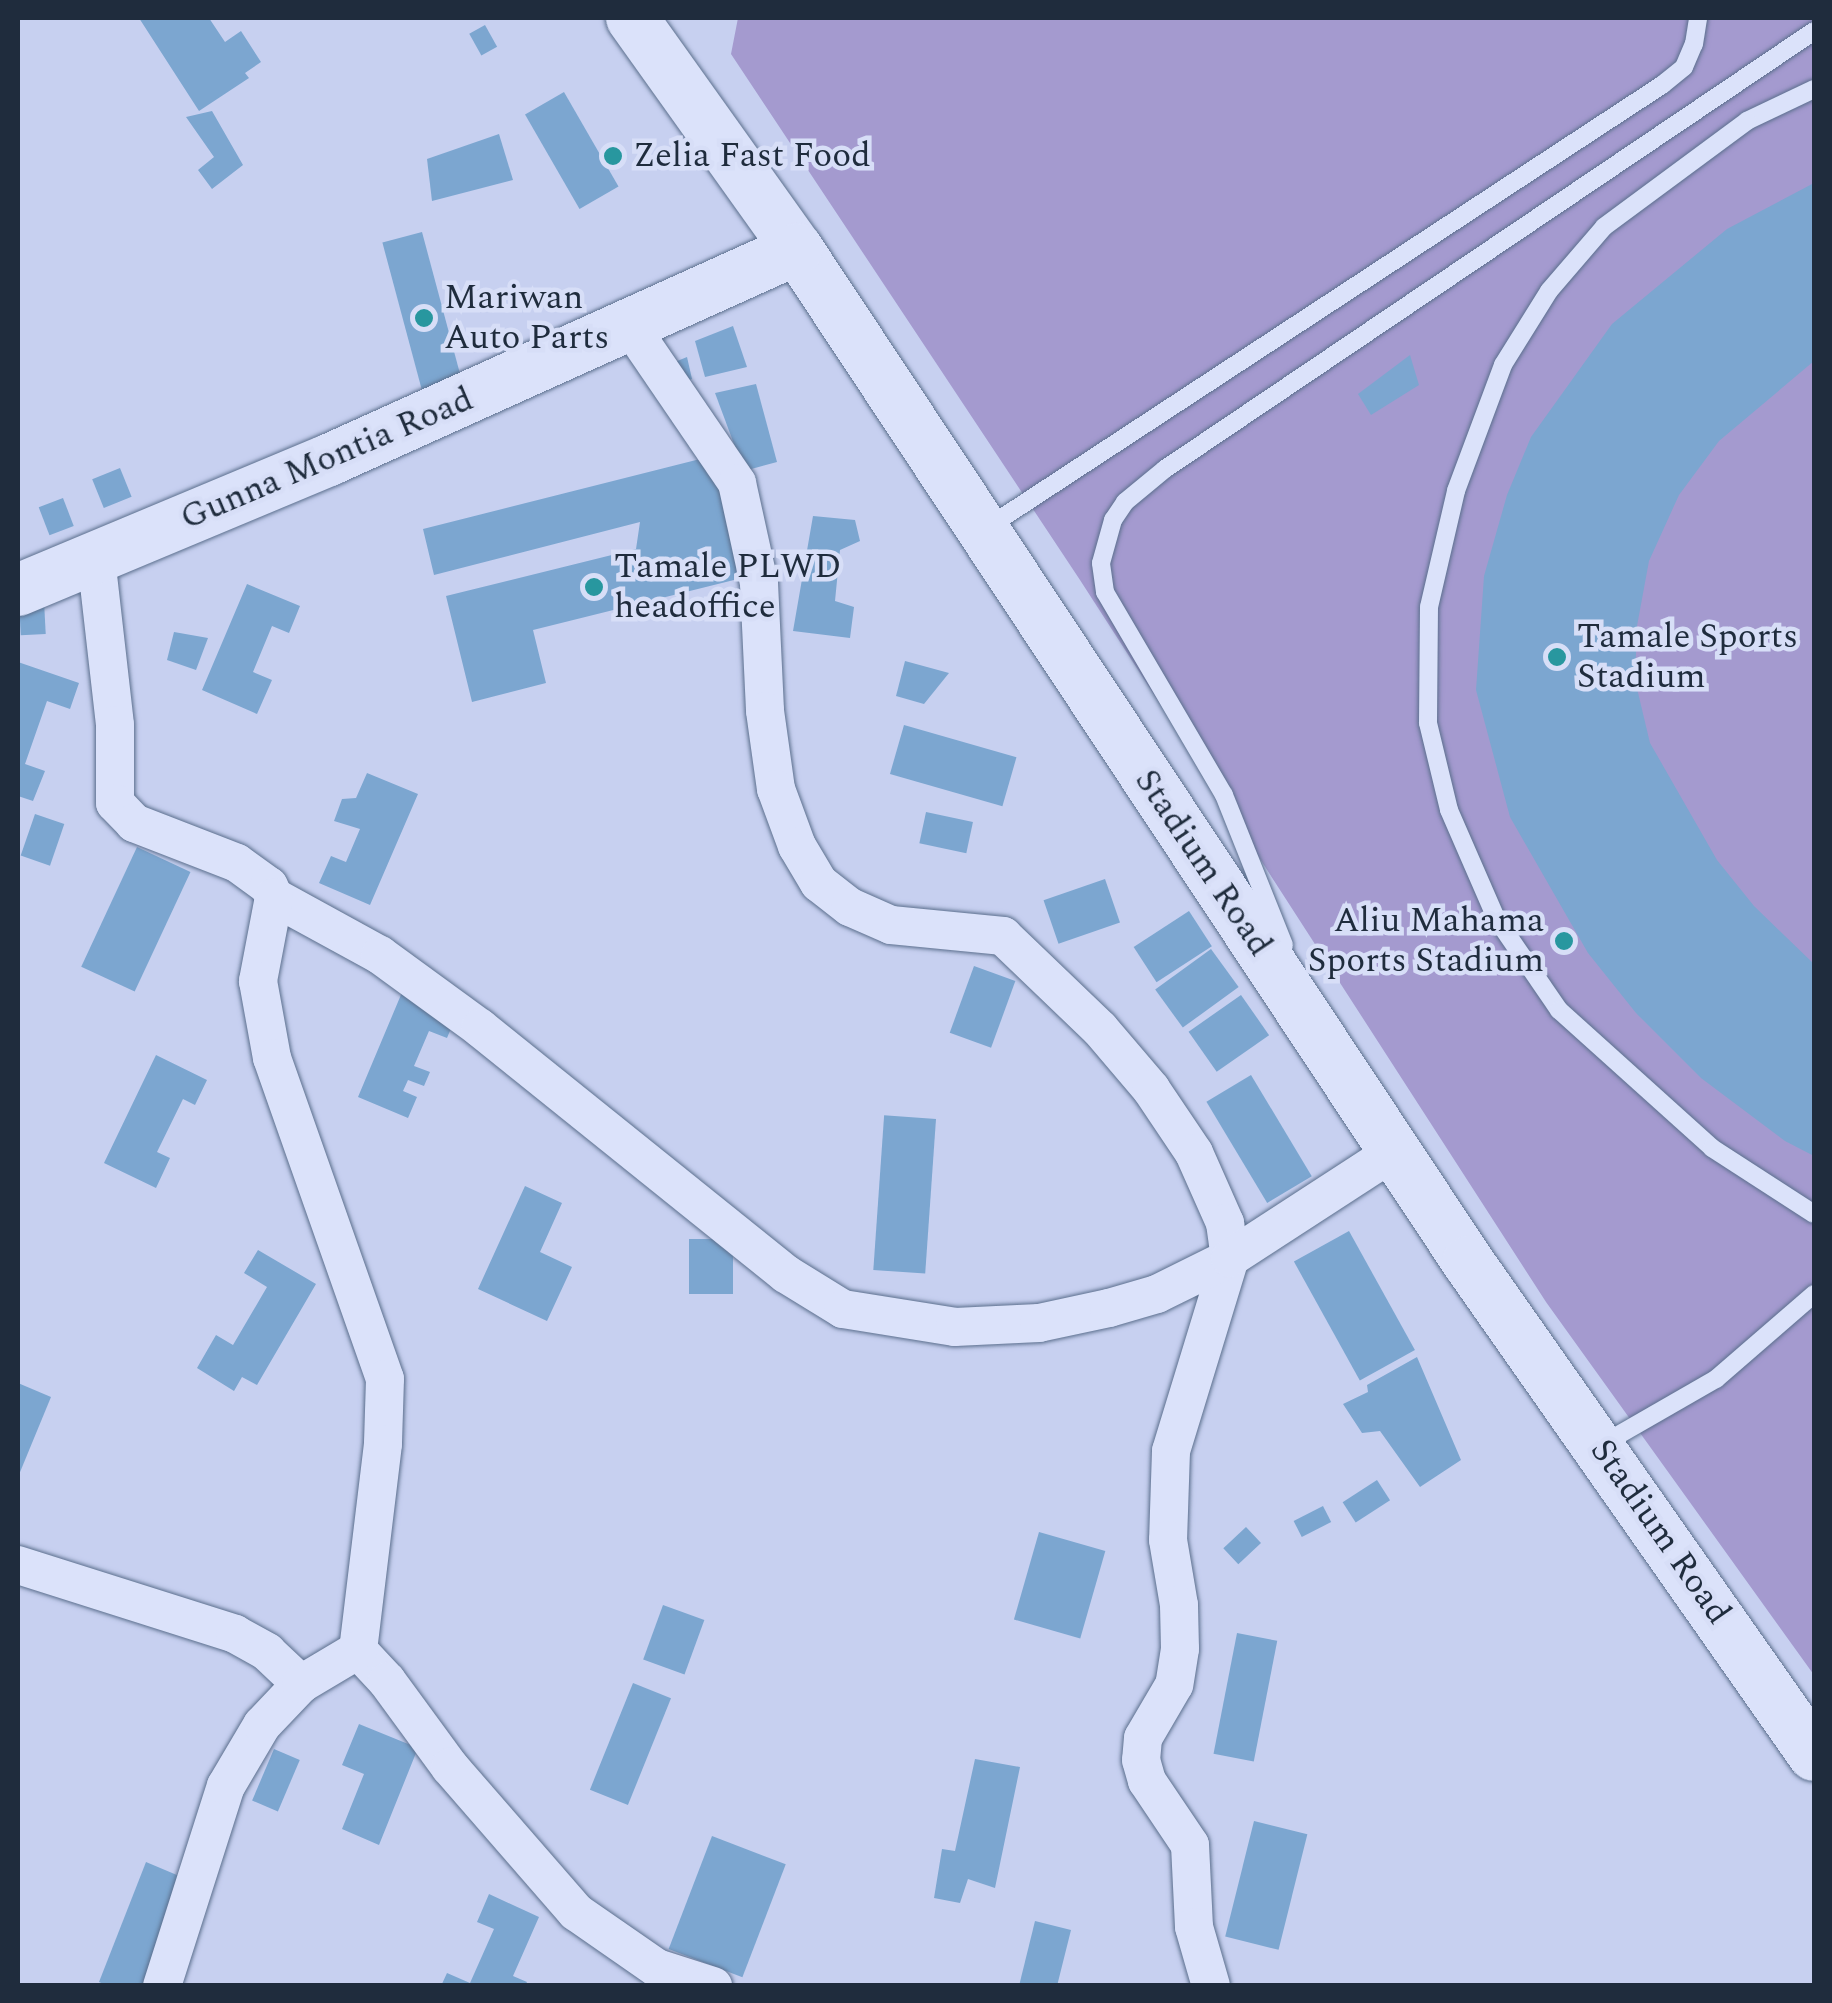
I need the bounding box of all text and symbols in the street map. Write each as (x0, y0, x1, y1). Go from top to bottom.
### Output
place label: Zelia Fast Food (633, 135, 871, 177)
marker: Zelia Fast Food (602, 145, 624, 167)
place label: Mariwan Auto Parts (444, 277, 609, 359)
marker: Mariwan Auto Parts (413, 307, 435, 329)
street label: Gunna Montia Road (174, 378, 480, 540)
place label: Tamale PLWD headoffice (614, 546, 841, 628)
marker: Tamale PLWD headoffice (583, 576, 605, 598)
place label: Tamale Sports Stadium (1577, 616, 1798, 698)
marker: Tamale Sports Stadium (1546, 646, 1568, 668)
street label: Stadium Road (1125, 762, 1281, 964)
place label: Aliu Mahama Sports Stadium (1308, 900, 1544, 982)
marker: Aliu Mahama Sports Stadium (1553, 930, 1575, 952)
street label: Stadium Road (1581, 1431, 1739, 1633)

